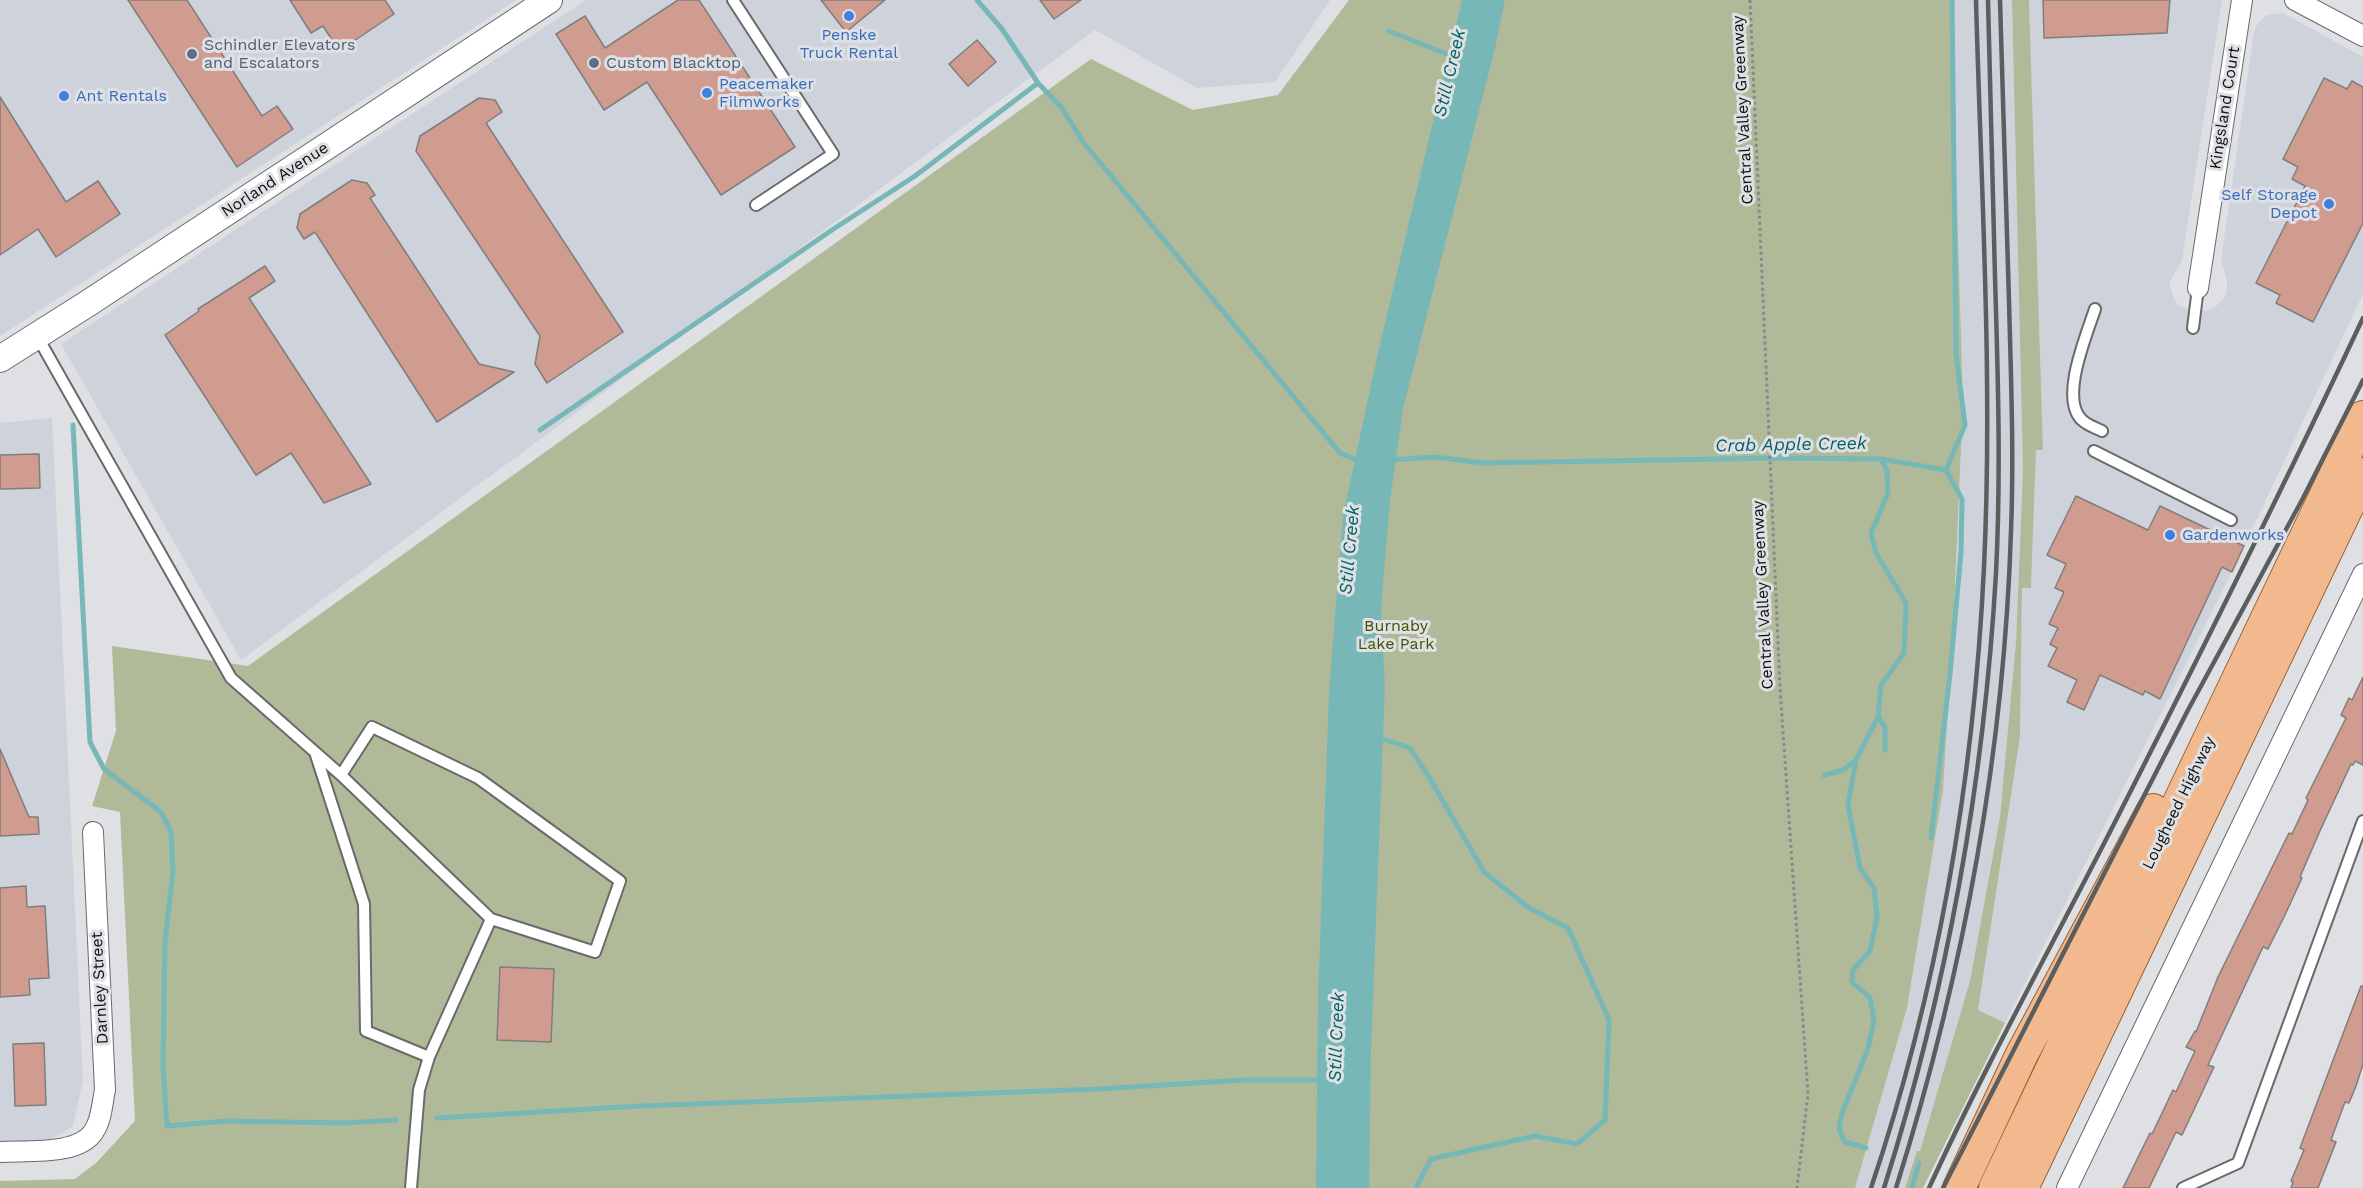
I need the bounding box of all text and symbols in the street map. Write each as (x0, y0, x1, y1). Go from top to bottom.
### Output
marker: Penske Truck Rental (842, 9, 856, 23)
street label: Central Valley Greenway (1728, 15, 1758, 205)
place label: Penske Truck Rental (800, 25, 898, 63)
water label: Still Creek (1429, 27, 1471, 119)
place label: Schindler Elevators and Escalators (204, 35, 355, 73)
street label: Kingsland Court (2206, 45, 2244, 171)
marker: Schindler Elevators and Escalators (185, 47, 199, 61)
place label: Custom Blacktop (606, 53, 741, 73)
marker: Custom Blacktop (587, 56, 601, 70)
place label: Peacemaker Filmworks (719, 74, 814, 112)
place label: Ant Rentals (76, 86, 167, 106)
marker: Peacemaker Filmworks (700, 86, 714, 100)
marker: Ant Rentals (57, 89, 71, 103)
street label: Norland Avenue (218, 138, 332, 222)
place label: Self Storage Depot (2221, 185, 2317, 223)
marker: Self Storage Depot (2322, 197, 2336, 211)
water label: Crab Apple Creek (1715, 433, 1867, 457)
street label: Central Valley Greenway (1748, 500, 1778, 690)
water label: Still Creek (1335, 504, 1365, 596)
place label: Gardenworks (2182, 525, 2285, 545)
marker: Gardenworks (2163, 528, 2177, 542)
park label: Burnaby Lake Park (1358, 616, 1434, 654)
street label: Lougheed Highway (2138, 733, 2220, 873)
street label: Darnley Street (87, 931, 113, 1045)
water label: Still Creek (1325, 992, 1349, 1082)

